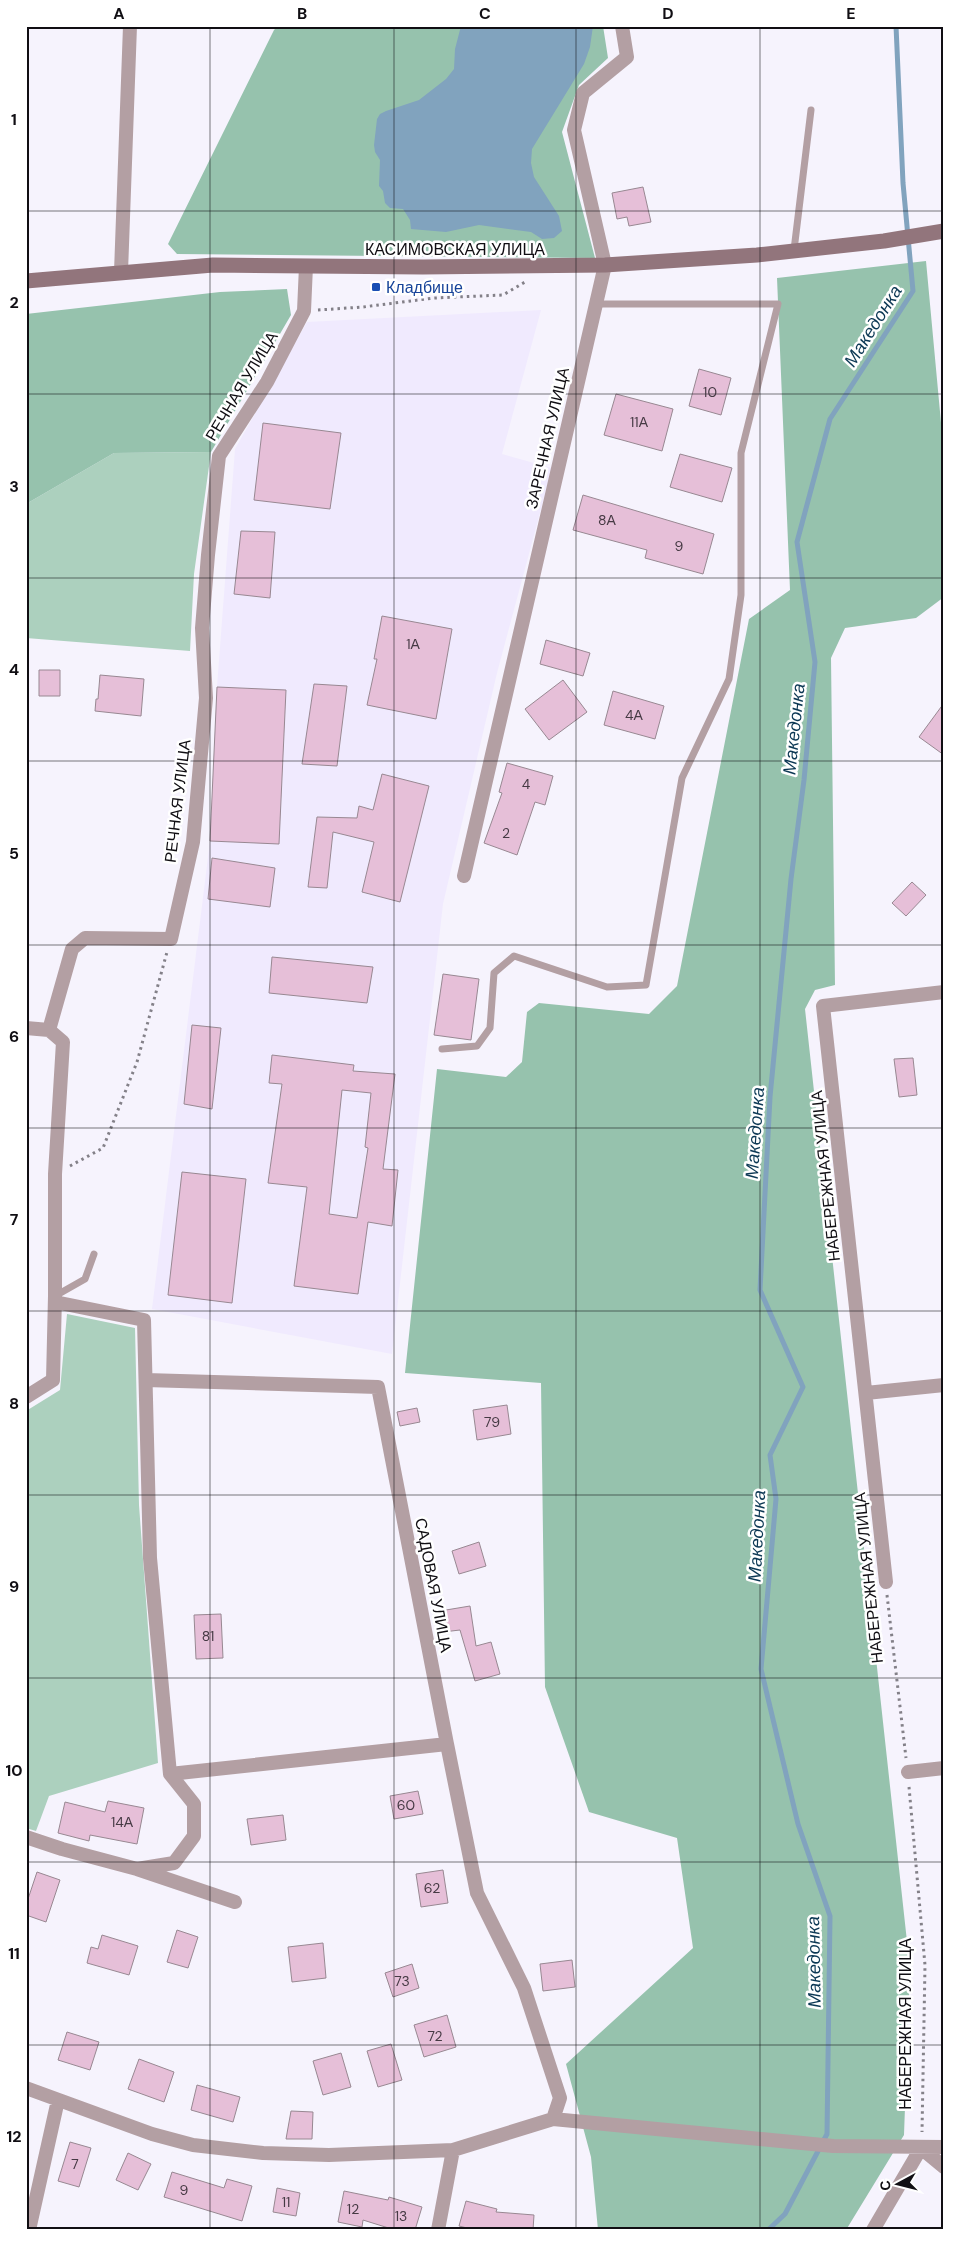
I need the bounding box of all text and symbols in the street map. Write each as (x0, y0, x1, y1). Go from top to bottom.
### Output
text: A (113, 3, 125, 24)
text: B (297, 3, 307, 24)
text: C (479, 3, 491, 24)
text: D (662, 3, 674, 24)
text: E (846, 3, 856, 24)
text: 1 (11, 109, 17, 130)
street label: КАСИМОВСКАЯ УЛИЦА (365, 239, 545, 260)
place label: Кладбище (386, 277, 463, 298)
marker: Кладбище (370, 281, 382, 293)
water label: Македонка (838, 281, 908, 371)
text: 2 (9, 292, 19, 313)
street label: РЕЧНАЯ УЛИЦА (200, 327, 283, 445)
street label: ЗАРЕЧНАЯ УЛИЦА (521, 365, 574, 511)
house number: 10 (703, 383, 717, 401)
house number: 11А (630, 413, 649, 431)
text: 3 (9, 476, 19, 497)
house number: 8А (598, 511, 617, 529)
house number: 9 (675, 537, 684, 555)
house number: 1А (406, 635, 421, 653)
text: 4 (9, 659, 19, 680)
water label: Македонка (777, 682, 811, 776)
house number: 4А (625, 706, 644, 724)
street label: РЕЧНАЯ УЛИЦА (160, 738, 196, 864)
house number: 4 (522, 775, 531, 793)
house number: 2 (502, 824, 510, 842)
text: 5 (9, 843, 19, 864)
text: 6 (9, 1026, 19, 1047)
water label: Македонка (740, 1086, 770, 1180)
street label: НАБЕРЕЖНАЯ УЛИЦА (806, 1089, 845, 1262)
text: 7 (10, 1209, 19, 1230)
text: 8 (9, 1393, 19, 1414)
house number: 79 (484, 1413, 500, 1431)
water label: Македонка (743, 1489, 771, 1583)
street label: НАБЕРЕЖНАЯ УЛИЦА (849, 1491, 888, 1664)
street label: САДОВАЯ УЛИЦА (410, 1516, 457, 1654)
text: 9 (9, 1576, 19, 1597)
house number: 81 (202, 1627, 214, 1645)
text: 10 (5, 1760, 23, 1781)
house number: 60 (397, 1796, 415, 1814)
house number: 14А (111, 1813, 134, 1831)
house number: 62 (424, 1879, 440, 1897)
water label: Македонка (801, 1916, 827, 2008)
street label: НАБЕРЕЖНАЯ УЛИЦА (895, 1938, 916, 2110)
text: 11 (8, 1943, 20, 1964)
house number: 73 (394, 1972, 410, 1990)
house number: 72 (427, 2027, 443, 2045)
text: 12 (6, 2126, 22, 2147)
house number: 7 (71, 2155, 79, 2173)
north arrow (872, 2158, 922, 2208)
text: С (876, 2179, 895, 2192)
house number: 9 (180, 2181, 189, 2199)
house number: 11 (282, 2193, 290, 2211)
house number: 12 (347, 2200, 359, 2218)
house number: 13 (395, 2207, 407, 2225)

